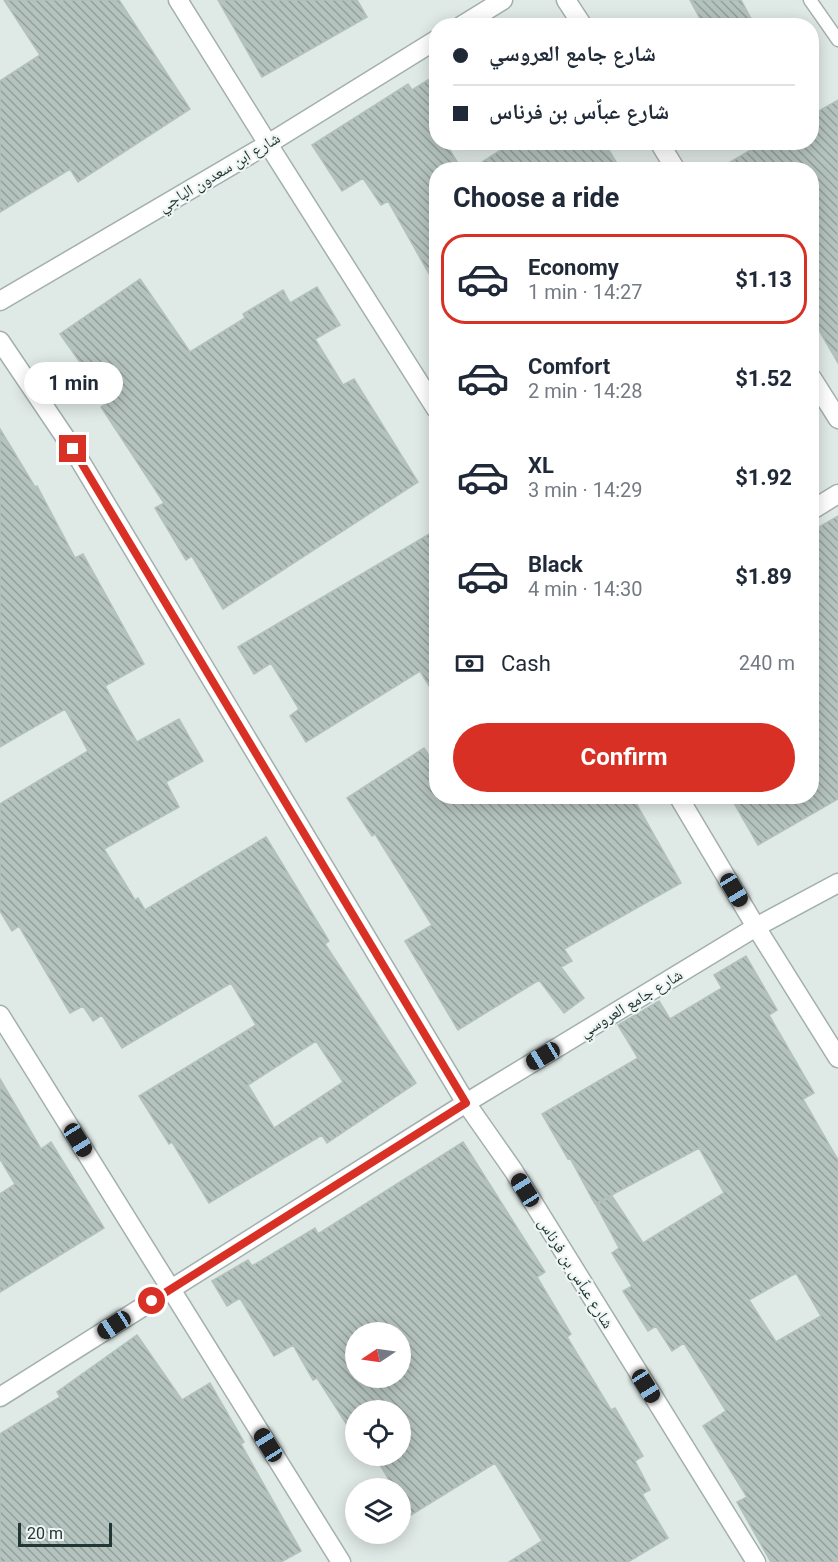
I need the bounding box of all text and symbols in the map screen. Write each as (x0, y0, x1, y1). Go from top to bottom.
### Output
text: شارع جامع العروسي (489, 41, 656, 66)
text: شارع عباّس بن فرناس (489, 99, 669, 124)
street label: شارع ابن سعدون الباجي (155, 128, 285, 218)
text: Choose a ride (453, 182, 619, 214)
icon: car (456, 252, 510, 306)
text: Economy (528, 255, 619, 280)
text: $1.13 (735, 267, 792, 292)
text: 1 min · 14:27 (528, 280, 643, 304)
icon: car (456, 351, 510, 405)
text: Comfort (528, 354, 610, 379)
callout: 1 min (23, 362, 122, 404)
text: $1.52 (735, 366, 792, 391)
text: 1 min (48, 371, 99, 395)
text: 2 min · 14:28 (528, 379, 643, 403)
route end (59, 435, 86, 462)
icon: car (456, 450, 510, 504)
text: XL (528, 453, 554, 478)
text: $1.92 (735, 465, 792, 490)
text: 3 min · 14:29 (528, 478, 643, 502)
icon: car (456, 549, 510, 603)
text: Black (528, 552, 583, 577)
text: $1.89 (735, 564, 792, 589)
text: 4 min · 14:30 (528, 577, 643, 601)
icon: cash (453, 647, 486, 680)
text: Cash (501, 651, 551, 676)
text: 240 m (739, 651, 795, 675)
button: Confirm (453, 723, 795, 792)
car (717, 870, 751, 910)
street label: شارع جامع العروسي (576, 965, 688, 1044)
car (523, 1039, 563, 1073)
car (61, 1120, 95, 1160)
car (508, 1170, 542, 1210)
street label: شارع عباّس بن فرناس (533, 1214, 618, 1332)
route start (138, 1287, 165, 1314)
car (94, 1308, 134, 1342)
north arrow (345, 1322, 411, 1388)
map controls (345, 1322, 411, 1544)
car (629, 1366, 663, 1406)
button: locate (345, 1400, 411, 1466)
car (251, 1425, 285, 1465)
button: layers (345, 1478, 411, 1544)
scale bar (18, 1520, 112, 1548)
text: 20 m (27, 1524, 63, 1543)

